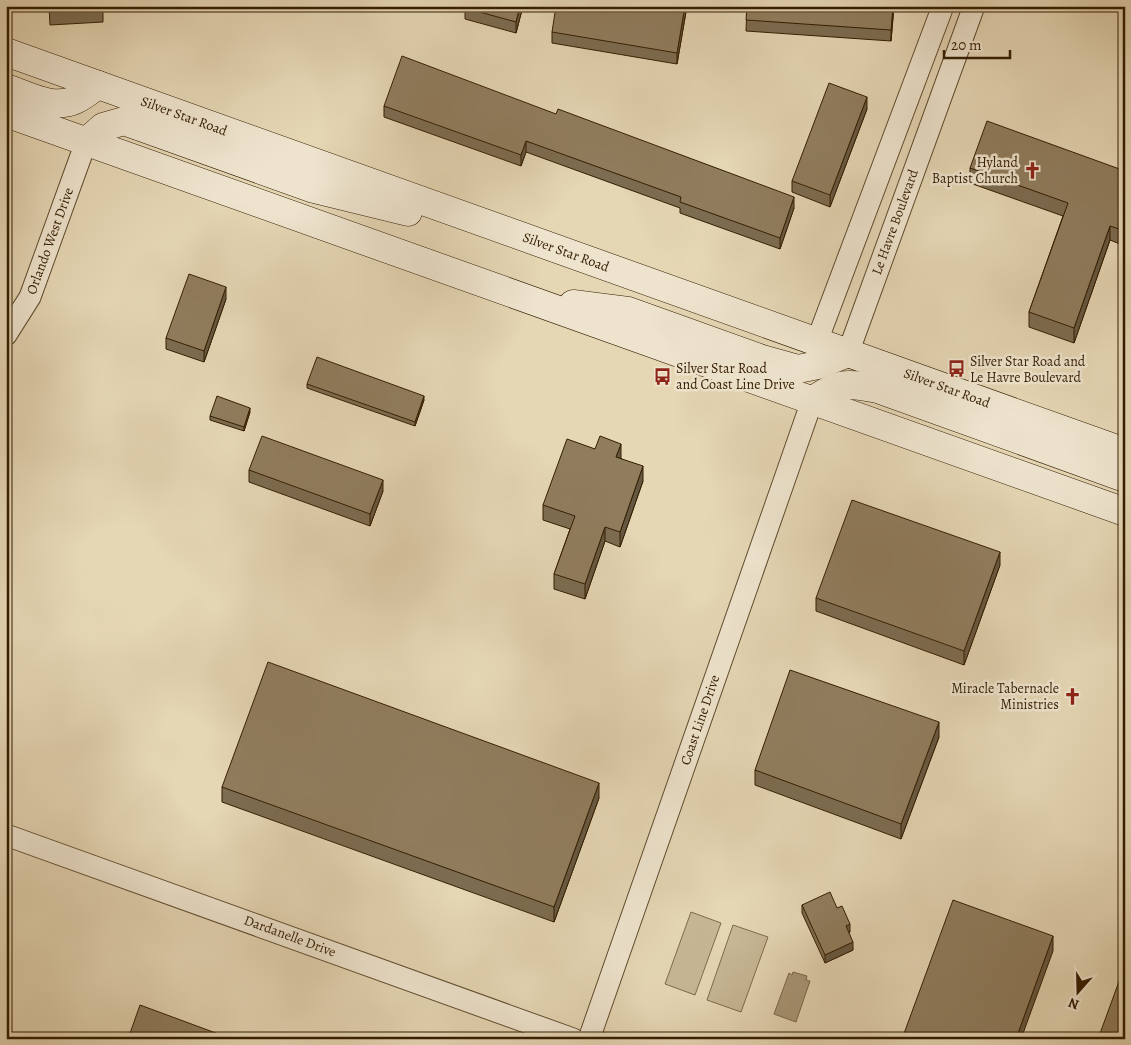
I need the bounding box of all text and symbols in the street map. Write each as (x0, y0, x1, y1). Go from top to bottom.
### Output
scale bar (944, 28, 1010, 60)
text: 20 m (951, 35, 982, 55)
street label: Silver Star Road (138, 92, 230, 141)
place label: Hyland Baptist Church (932, 153, 1019, 188)
church icon: Hyland Baptist Church (1022, 160, 1042, 180)
street label: Le Havre Boulevard (867, 166, 923, 277)
street label: Orlando West Drive (22, 185, 78, 297)
street label: Silver Star Road (520, 228, 612, 277)
place label: Silver Star Road and Le Havre Boulevard (970, 352, 1086, 387)
place label: Silver Star Road and Coast Line Drive (676, 359, 795, 394)
bus stop icon: Silver Star Road and Le Havre Boulevard (946, 359, 966, 379)
street label: Silver Star Road (901, 364, 993, 413)
bus stop icon: Silver Star Road and Coast Line Drive (652, 366, 672, 386)
street label: Coast Line Drive (676, 672, 724, 768)
place label: Miracle Tabernacle Ministries (951, 679, 1059, 714)
church icon: Miracle Tabernacle Ministries (1063, 686, 1083, 706)
street label: Dardanelle Drive (241, 911, 339, 961)
north arrow (1054, 968, 1104, 1018)
text: N (1066, 993, 1082, 1014)

